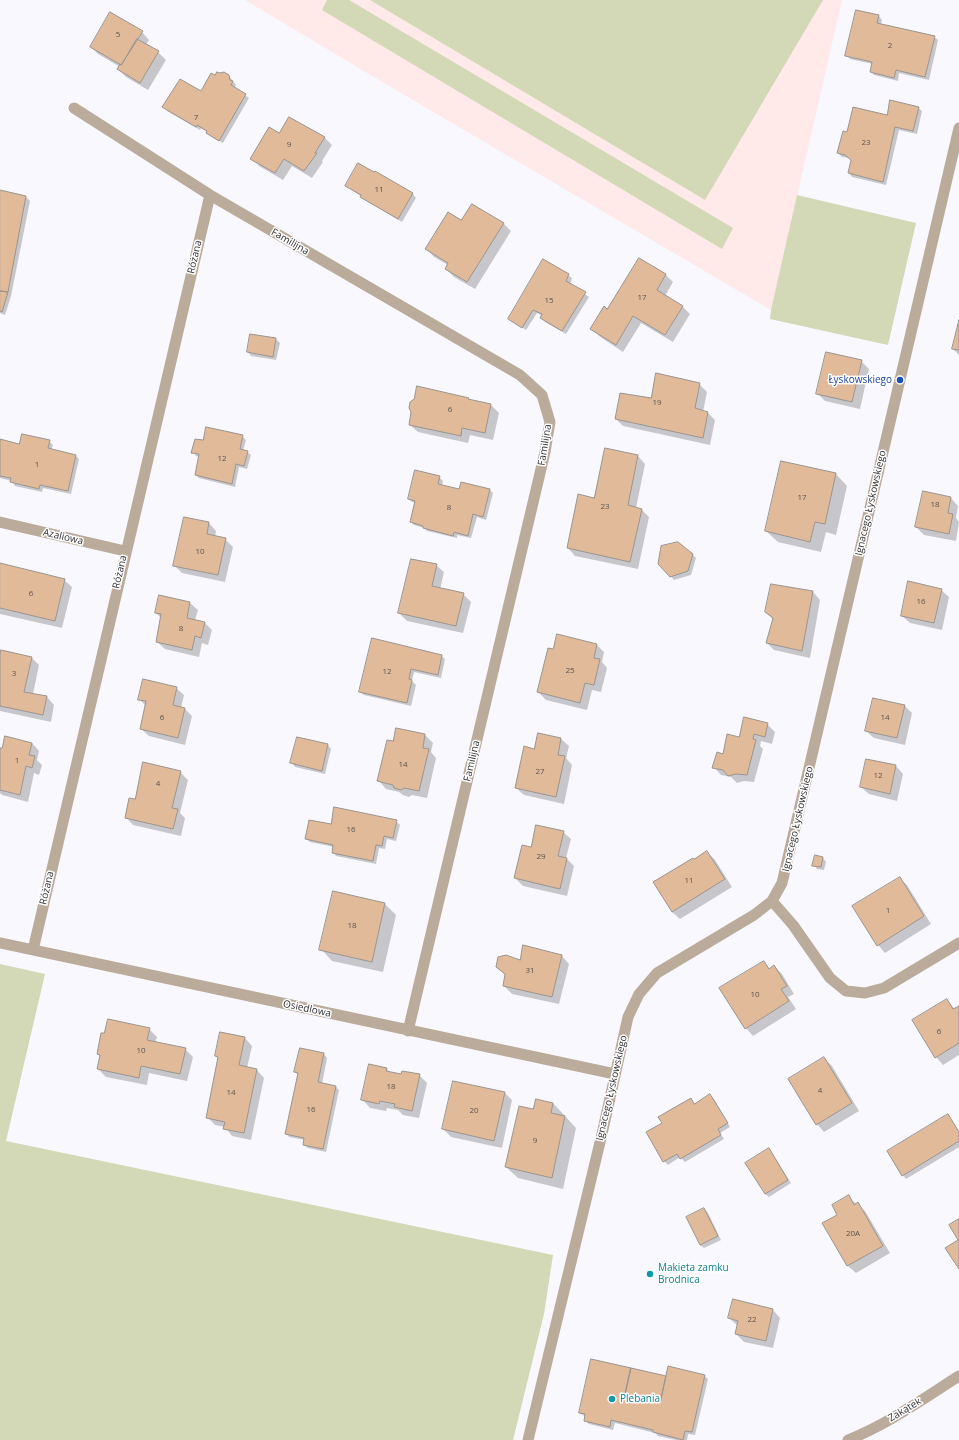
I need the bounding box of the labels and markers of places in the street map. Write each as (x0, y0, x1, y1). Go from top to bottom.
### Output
place label: Łyskowskiego (828, 374, 892, 386)
marker: Łyskowskiego (895, 375, 905, 385)
place label: Makieta zamku Brodnica (658, 1262, 729, 1286)
marker: Makieta zamku Brodnica (645, 1269, 655, 1279)
place label: Plebania (620, 1393, 660, 1405)
marker: Plebania (607, 1394, 617, 1404)

